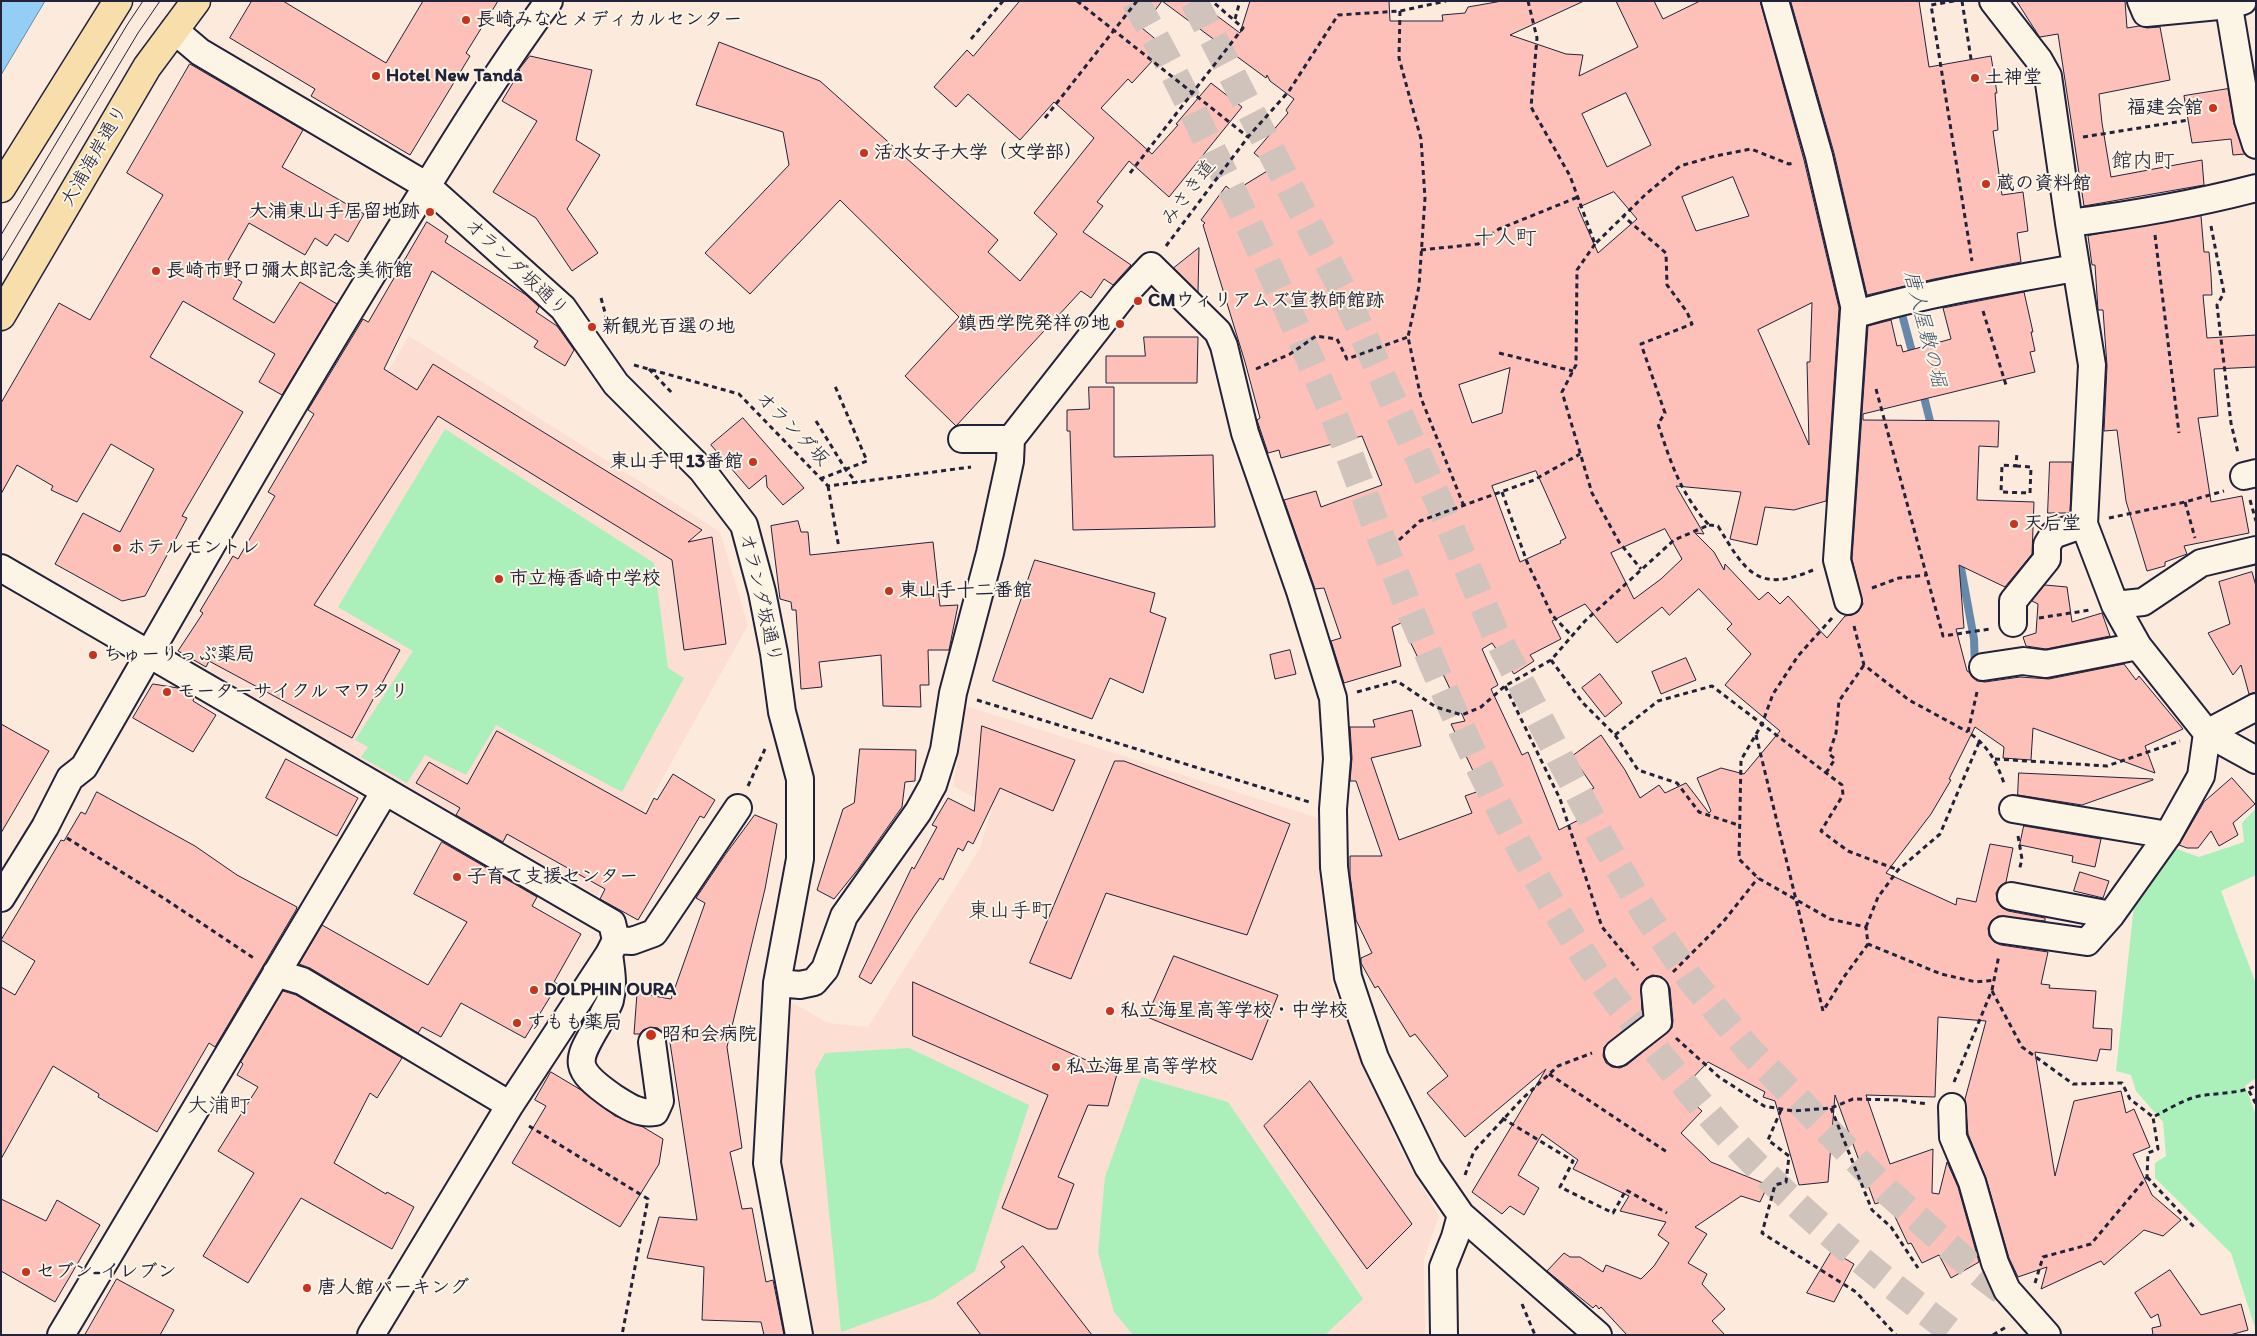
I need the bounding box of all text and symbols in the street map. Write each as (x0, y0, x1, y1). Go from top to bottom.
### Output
place label: 長崎みなとメディカルセンター (476, 9, 742, 31)
marker: 長崎みなとメディカルセンター (460, 14, 472, 26)
place label: Hotel New Tanda (386, 65, 523, 87)
place label: 土神堂 (1985, 67, 2042, 89)
marker: Hotel New Tanda (370, 70, 382, 82)
marker: 土神堂 (1969, 72, 1981, 84)
place label: 福建会舘 (2127, 97, 2203, 119)
street label: 大浦海岸通り (57, 101, 133, 211)
marker: 福建会舘 (2207, 102, 2219, 114)
place label: 活水女子大学（文学部） (874, 142, 1083, 164)
marker: 活水女子大学（文学部） (858, 147, 870, 159)
district label: 館内町 (2112, 149, 2174, 175)
street label: みさき道 (1157, 156, 1221, 230)
place label: 蔵の資料館 (1996, 173, 2091, 195)
marker: 蔵の資料館 (1980, 178, 1992, 190)
place label: 大浦東山手居留地跡 (249, 201, 420, 223)
marker: 大浦東山手居留地跡 (424, 206, 436, 218)
street label: オランダ坂通り (460, 214, 572, 322)
district label: 十人町 (1474, 226, 1536, 252)
place label: 長崎市野口彌太郎記念美術館 (166, 260, 413, 282)
marker: 長崎市野口彌太郎記念美術館 (150, 265, 162, 277)
water label: 唐人屋敷の堀 (1898, 268, 1950, 390)
place label: CMウィリアムズ宣教師館跡 (1148, 290, 1385, 312)
marker: CMウィリアムズ宣教師館跡 (1132, 295, 1144, 307)
place label: 鎮西学院発祥の地 (958, 313, 1110, 335)
place label: 新観光百選の地 (602, 316, 735, 338)
marker: 鎮西学院発祥の地 (1114, 318, 1126, 330)
marker: 新観光百選の地 (586, 321, 598, 333)
street label: オランダ坂 (751, 387, 833, 471)
place label: 東山手甲13番館 (610, 451, 743, 473)
marker: 東山手甲13番館 (747, 456, 759, 468)
place label: 天后堂 (2024, 513, 2081, 535)
marker: 天后堂 (2008, 518, 2020, 530)
street label: オランダ坂通り (734, 531, 786, 665)
place label: ホテルモントレ (127, 537, 260, 559)
marker: ホテルモントレ (111, 542, 123, 554)
place label: 市立梅香崎中学校 (509, 568, 661, 590)
marker: 市立梅香崎中学校 (493, 573, 505, 585)
place label: 東山手十二番館 (899, 580, 1032, 602)
marker: 東山手十二番館 (883, 585, 895, 597)
place label: ちゅーりっぷ薬局 (103, 644, 255, 666)
marker: ちゅーりっぷ薬局 (87, 649, 99, 661)
place label: モーターサイクル マワタリ (177, 681, 409, 703)
marker: モーターサイクル マワタリ (161, 686, 173, 698)
place label: 子育て支援センター (467, 866, 638, 888)
marker: 子育て支援センター (451, 871, 463, 883)
district label: 東山手町 (968, 899, 1052, 925)
place label: DOLPHIN OURA (544, 979, 676, 1001)
marker: DOLPHIN OURA (528, 984, 540, 996)
place label: 私立海星高等学校・中学校 (1120, 1000, 1348, 1022)
marker: 私立海星高等学校・中学校 (1104, 1005, 1116, 1017)
place label: すもも薬局 (527, 1012, 622, 1034)
marker: すもも薬局 (511, 1017, 523, 1029)
place label: 昭和会病院 (662, 1024, 757, 1046)
marker: 昭和会病院 (644, 1028, 658, 1042)
place label: 私立海星高等学校 (1066, 1056, 1218, 1078)
marker: 私立海星高等学校 (1050, 1061, 1062, 1073)
district label: 大浦町 (188, 1094, 250, 1120)
place label: セブン-イレブン (36, 1261, 177, 1283)
marker: セブン-イレブン (20, 1266, 32, 1278)
place label: 唐人館パーキング (317, 1277, 469, 1299)
marker: 唐人館パーキング (301, 1282, 313, 1294)

